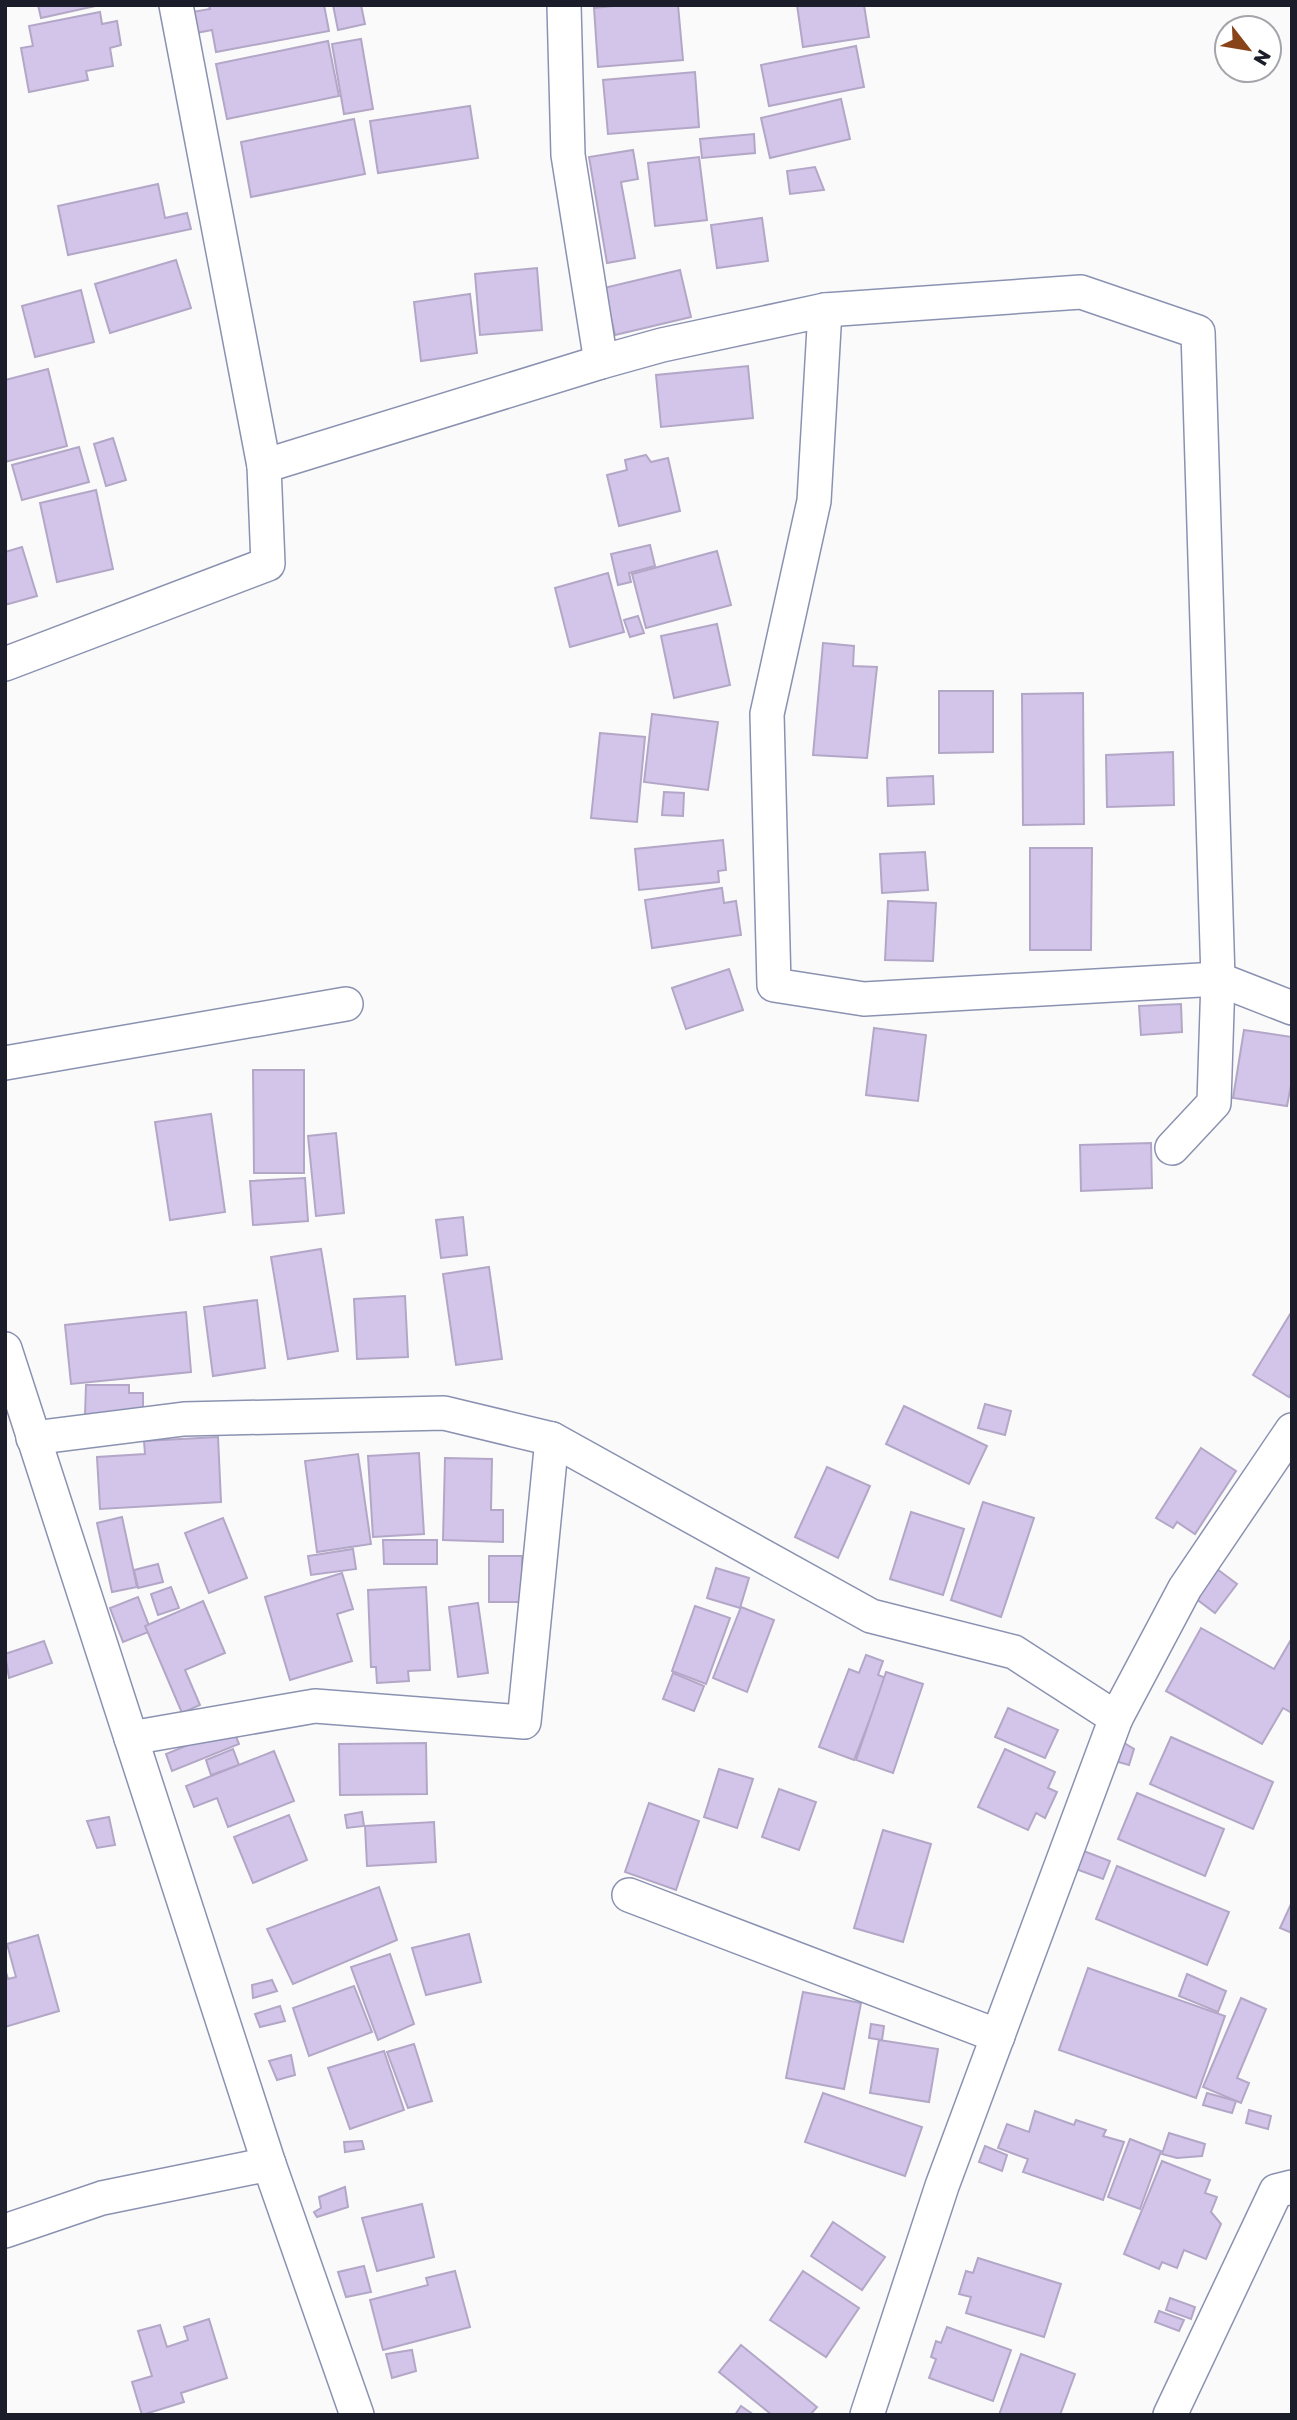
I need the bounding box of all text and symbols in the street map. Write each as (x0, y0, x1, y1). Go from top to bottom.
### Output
north arrow (1213, 14, 1283, 84)
text: N (1249, 46, 1277, 70)

